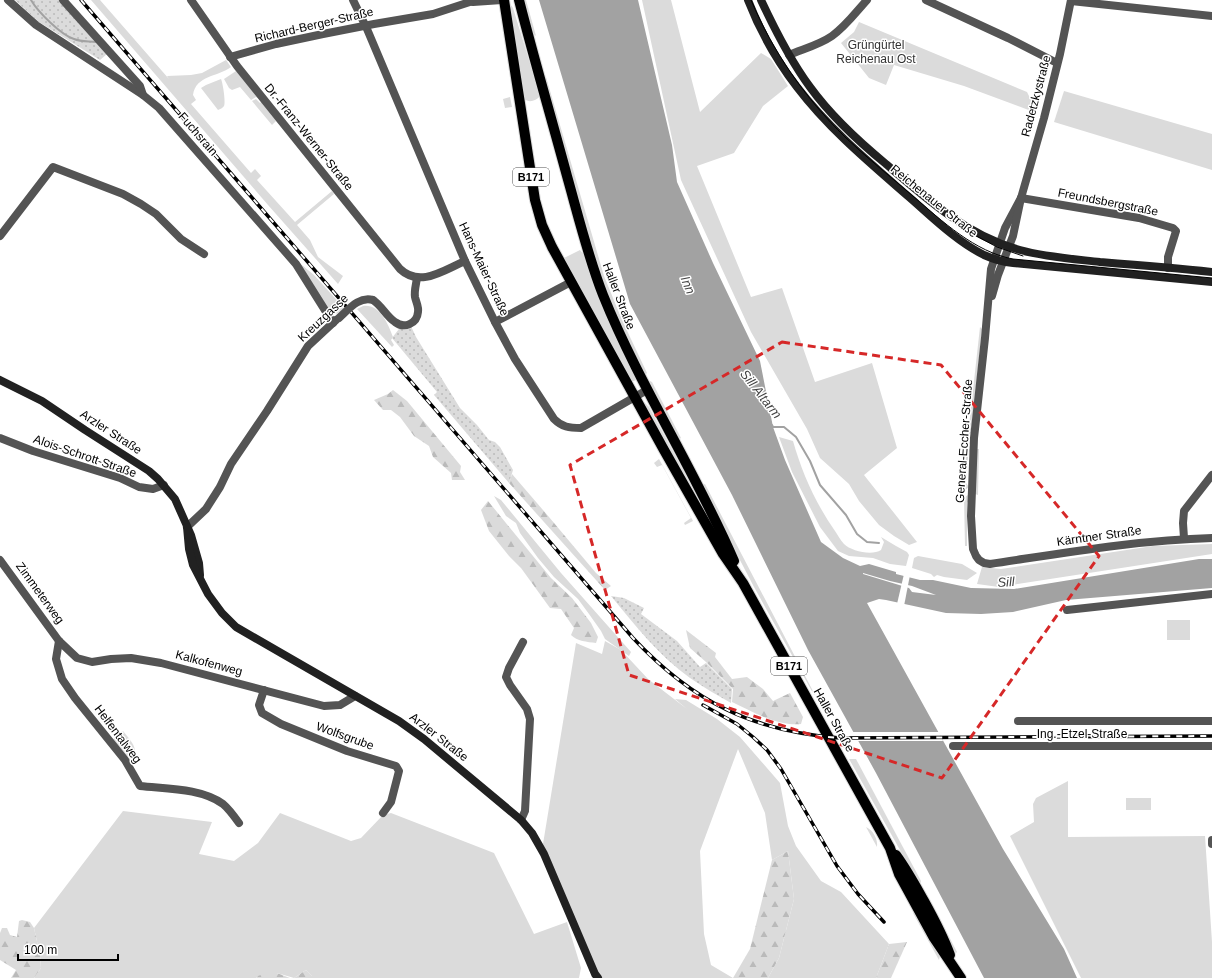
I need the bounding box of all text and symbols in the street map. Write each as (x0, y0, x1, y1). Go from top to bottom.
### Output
street label: Richard-Berger-Straße (253, 4, 375, 45)
park label: Grüngürtel Reichenau Ost (836, 38, 916, 66)
street label: Radetzkystraße (1018, 53, 1054, 138)
street label: Dr.-Franz-Werner-Straße (262, 81, 357, 193)
street label: Fuchsrain (175, 110, 221, 158)
street label: Reichenauer Straße (888, 162, 980, 240)
road number: B171 (513, 168, 549, 186)
street label: Freundsbergstraße (1057, 185, 1160, 219)
street label: Hans-Maier-Straße (456, 220, 512, 318)
street label: Haller Straße (600, 260, 638, 332)
water label: Inn (678, 274, 698, 296)
street label: Kreuzgasse (295, 291, 351, 345)
water label: Sill Altarm (737, 367, 785, 422)
street label: General-Eccher-Straße (953, 378, 975, 503)
street label: Arzler Straße (78, 407, 145, 457)
street label: Alois-Schrott-Straße (32, 432, 139, 480)
street label: Kärntner Straße (1056, 523, 1143, 549)
street label: Zimmeterweg (13, 559, 67, 627)
water label: Sill (997, 574, 1016, 590)
street label: Kalkofenweg (174, 647, 244, 679)
road number: B171 (771, 657, 807, 675)
street label: Haller Straße (811, 686, 857, 755)
street label: Helfentalweg (92, 702, 144, 766)
street label: Arzler Straße (407, 710, 471, 764)
street label: Wolfsgrube (314, 719, 376, 753)
street label: Ing.-Etzel-Straße (1037, 727, 1128, 741)
scale bar (18, 936, 118, 962)
text: 100 m (24, 943, 57, 957)

